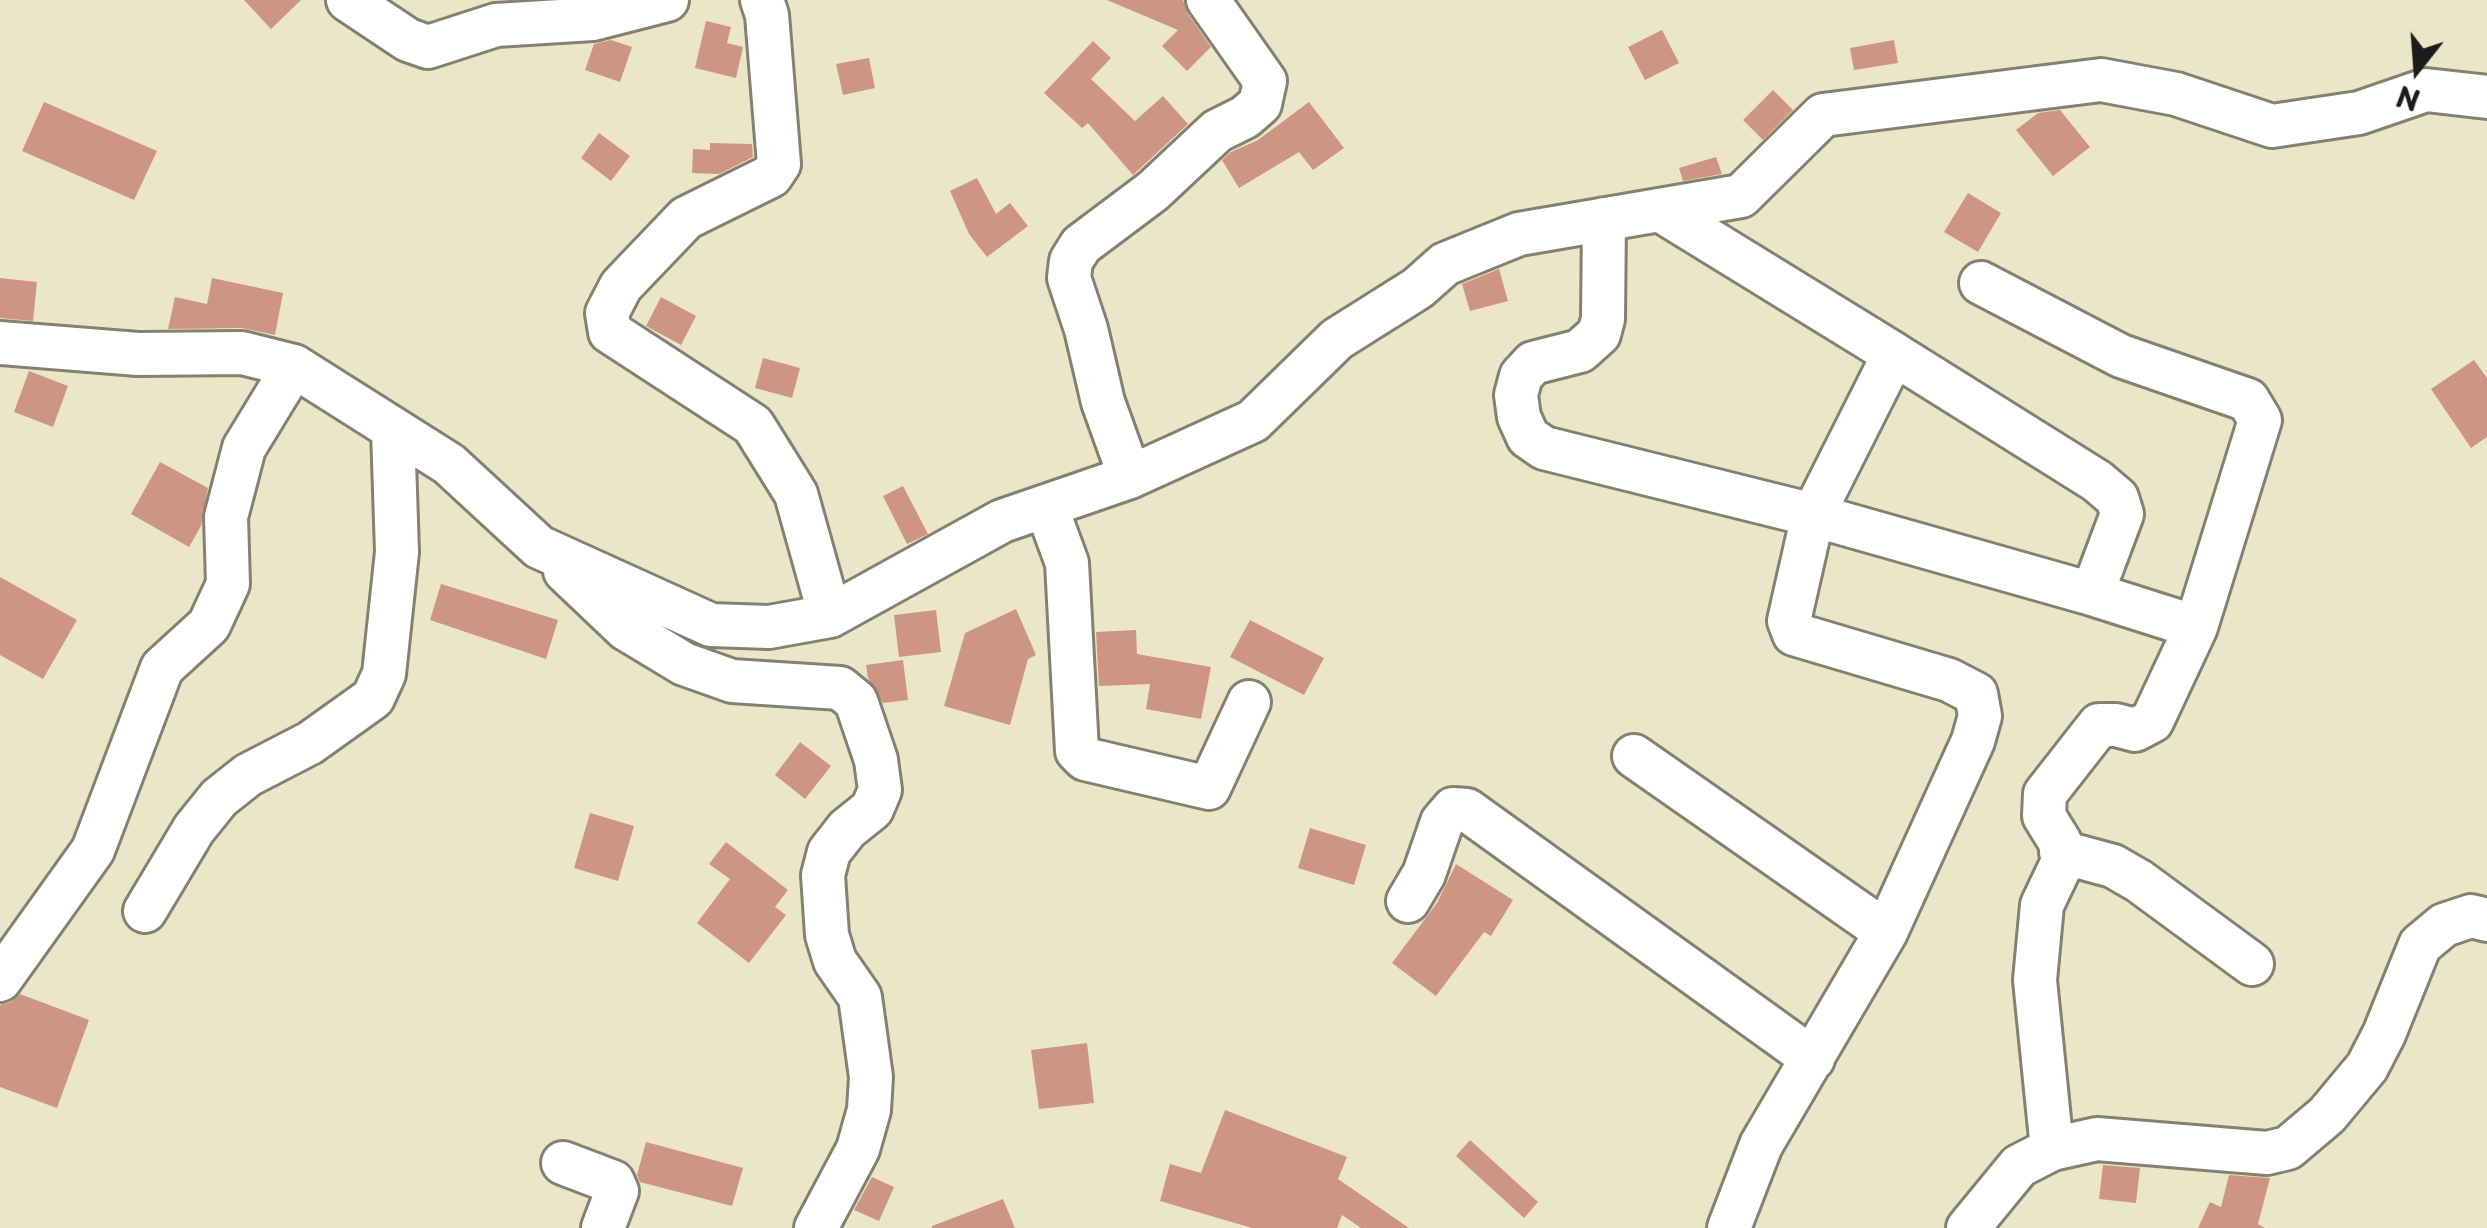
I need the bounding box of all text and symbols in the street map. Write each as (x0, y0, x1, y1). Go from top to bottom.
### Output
north arrow (2367, 20, 2467, 120)
text: N (2391, 75, 2425, 123)

